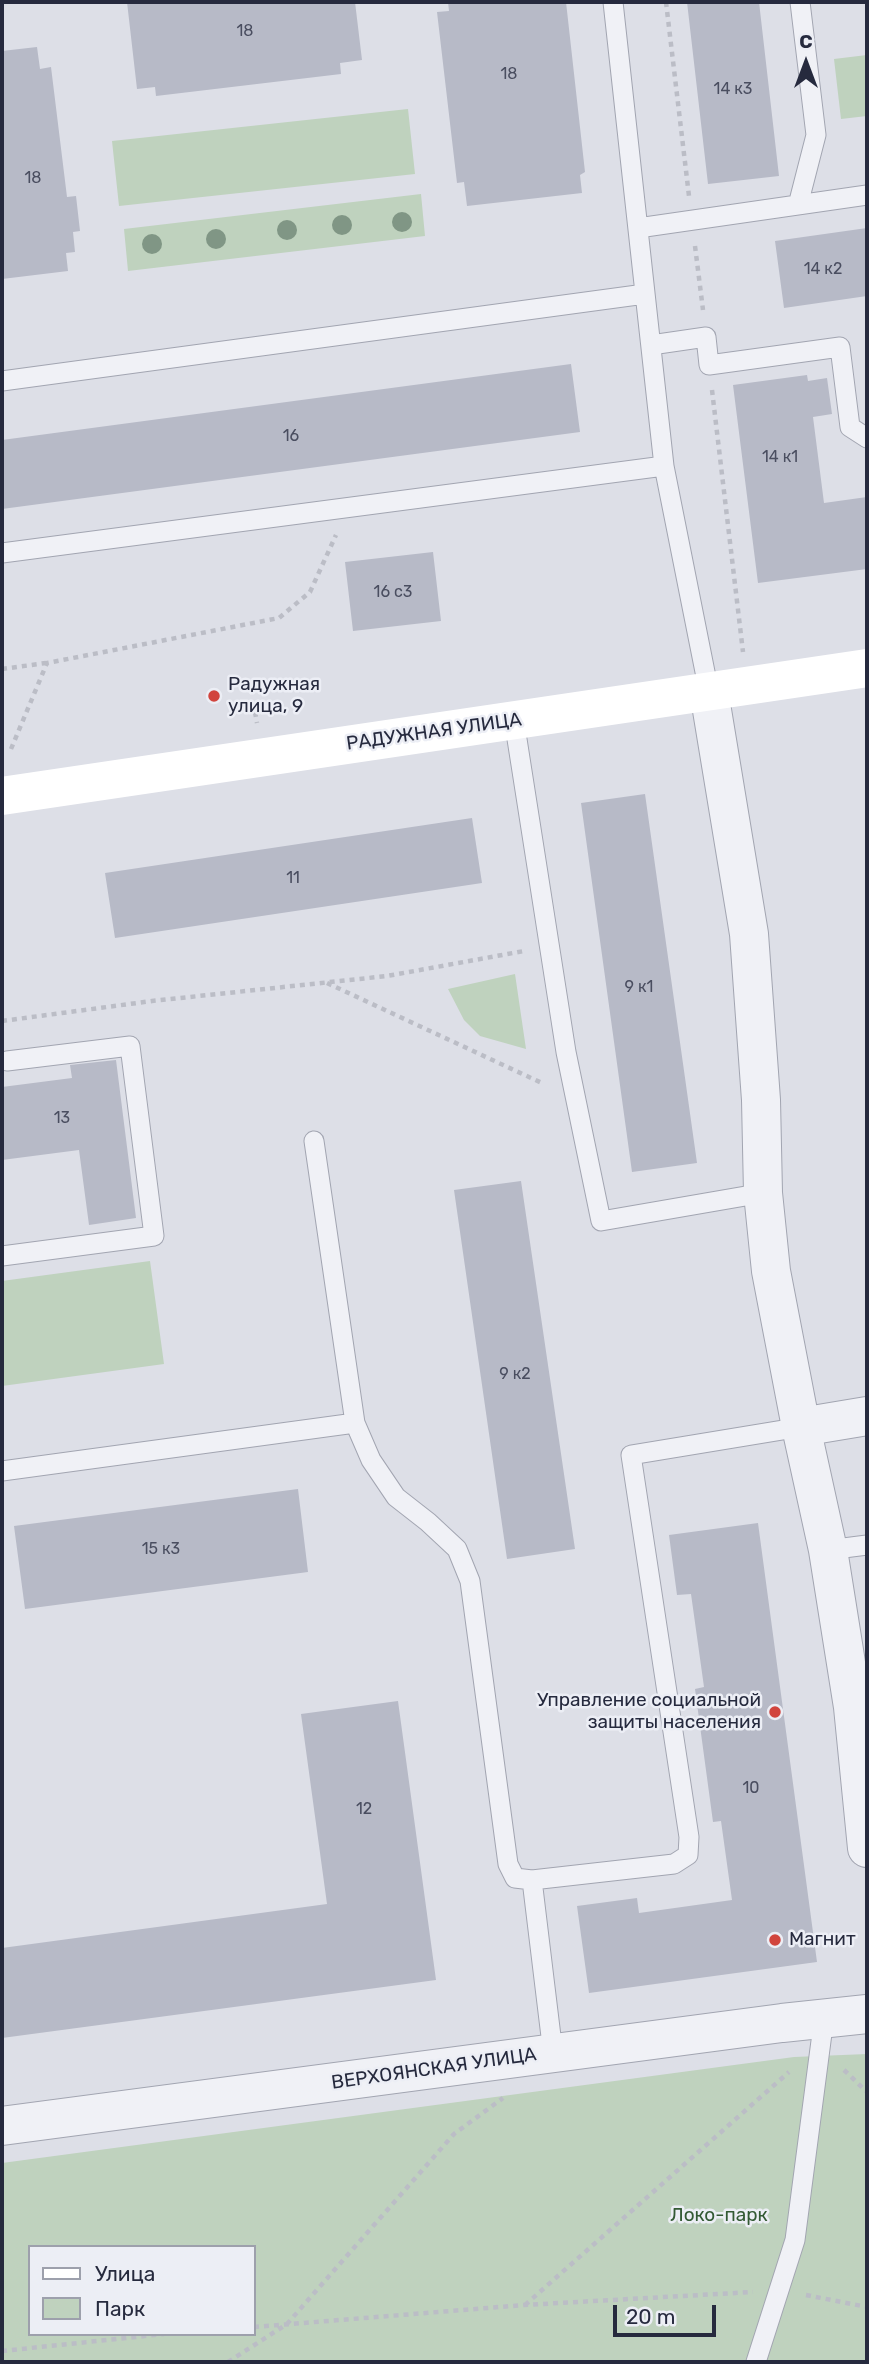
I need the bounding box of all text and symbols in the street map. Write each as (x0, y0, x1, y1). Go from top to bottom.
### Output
house number: 18 (236, 21, 254, 41)
north arrow (771, 28, 841, 98)
text: С (799, 30, 813, 53)
house number: 18 (500, 64, 518, 84)
house number: 14 к3 (714, 79, 752, 99)
house number: 18 (24, 168, 42, 188)
house number: 14 к2 (804, 259, 842, 279)
house number: 16 (283, 426, 299, 446)
house number: 14 к1 (762, 447, 798, 467)
house number: 16 с3 (374, 582, 412, 602)
place label: Радужная улица, 9 (228, 674, 320, 718)
marker: Радужная улица, 9 (206, 688, 222, 704)
street label: РАДУЖНАЯ УЛИЦА (345, 708, 523, 756)
house number: 11 (286, 868, 300, 888)
house number: 9 к1 (625, 977, 653, 997)
house number: 13 (54, 1108, 70, 1128)
house number: 9 к2 (499, 1364, 531, 1384)
house number: 15 к3 (142, 1539, 180, 1559)
place label: Управление социальной защиты населения (537, 1690, 761, 1734)
marker: Управление социальной защиты населения (767, 1704, 783, 1720)
house number: 10 (742, 1778, 760, 1798)
house number: 12 (356, 1799, 372, 1819)
place label: Магнит (789, 1929, 856, 1951)
marker: Магнит (767, 1932, 783, 1948)
street label: ВЕРХОЯНСКАЯ УЛИЦА (330, 2043, 538, 2095)
park label: Локо-парк (670, 2205, 768, 2227)
legend (28, 2245, 256, 2336)
text: Улица (95, 2261, 155, 2286)
scale bar (617, 2290, 720, 2334)
text: Парк (95, 2296, 145, 2321)
text: 20 m (626, 2304, 675, 2329)

